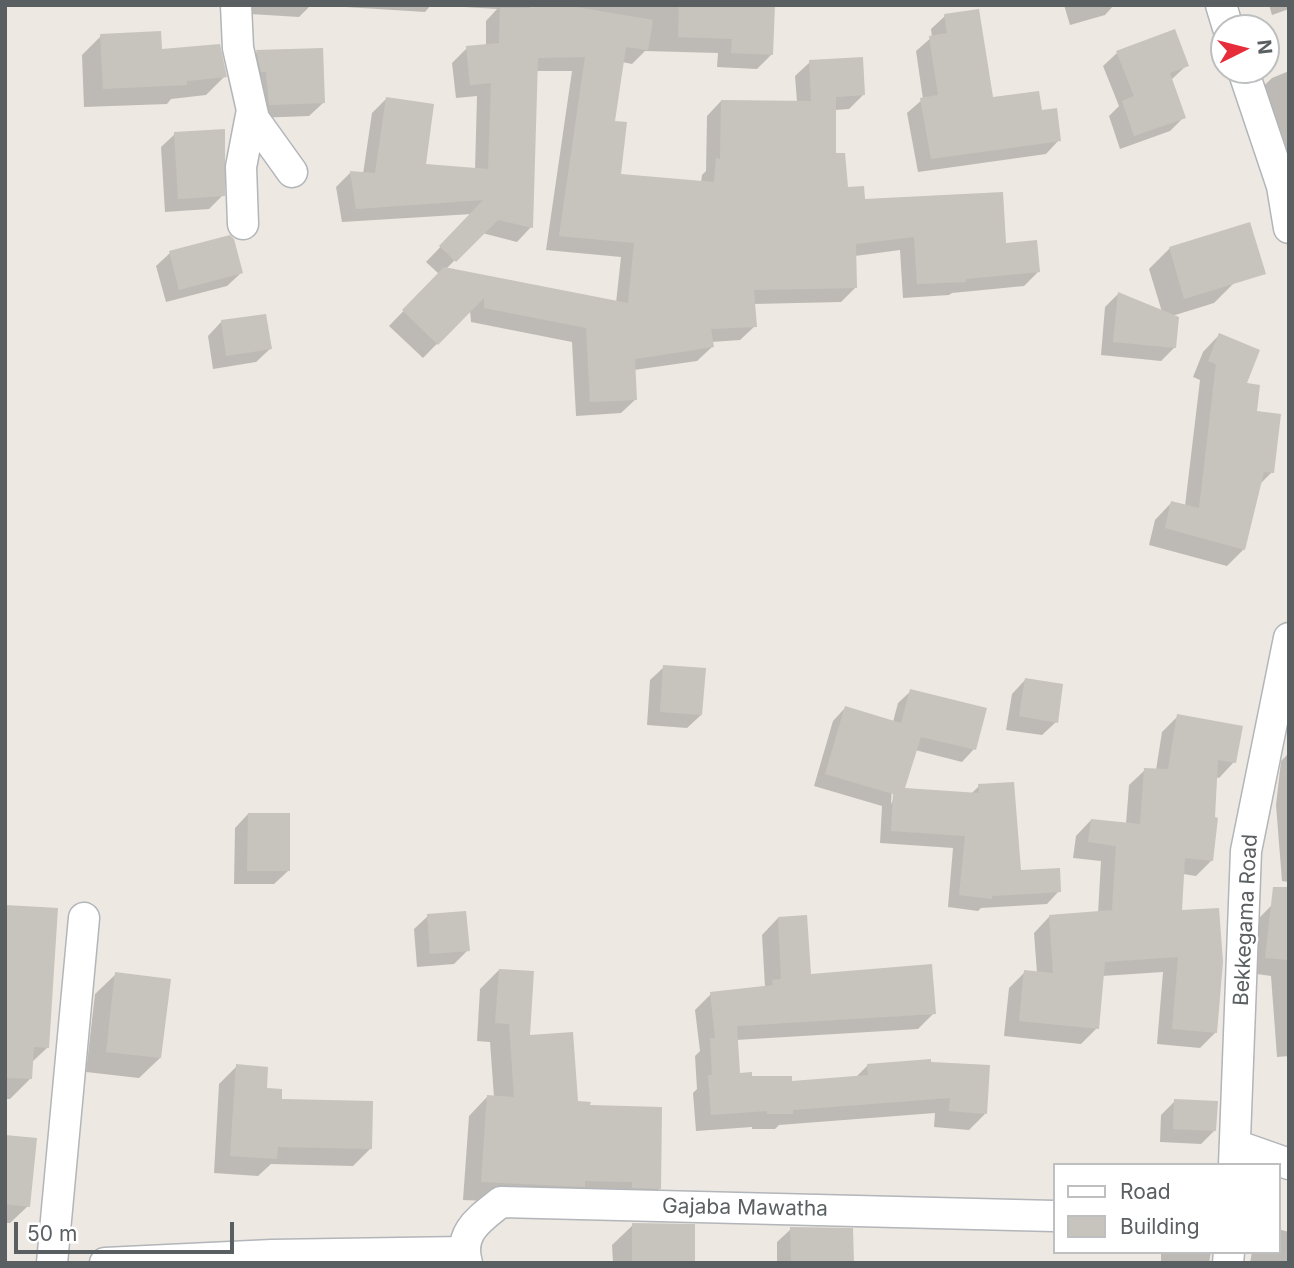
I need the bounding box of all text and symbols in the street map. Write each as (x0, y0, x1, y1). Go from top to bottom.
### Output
north arrow (1210, 14, 1280, 84)
text: N (1252, 39, 1277, 55)
street label: Bekkegama Road (1229, 833, 1263, 1007)
legend (1052, 1163, 1280, 1254)
text: Road (1120, 1179, 1171, 1204)
street label: Gajaba Mawatha (662, 1194, 828, 1222)
scale bar (18, 1208, 238, 1252)
text: Building (1120, 1214, 1200, 1239)
text: 50 m (27, 1221, 77, 1246)

